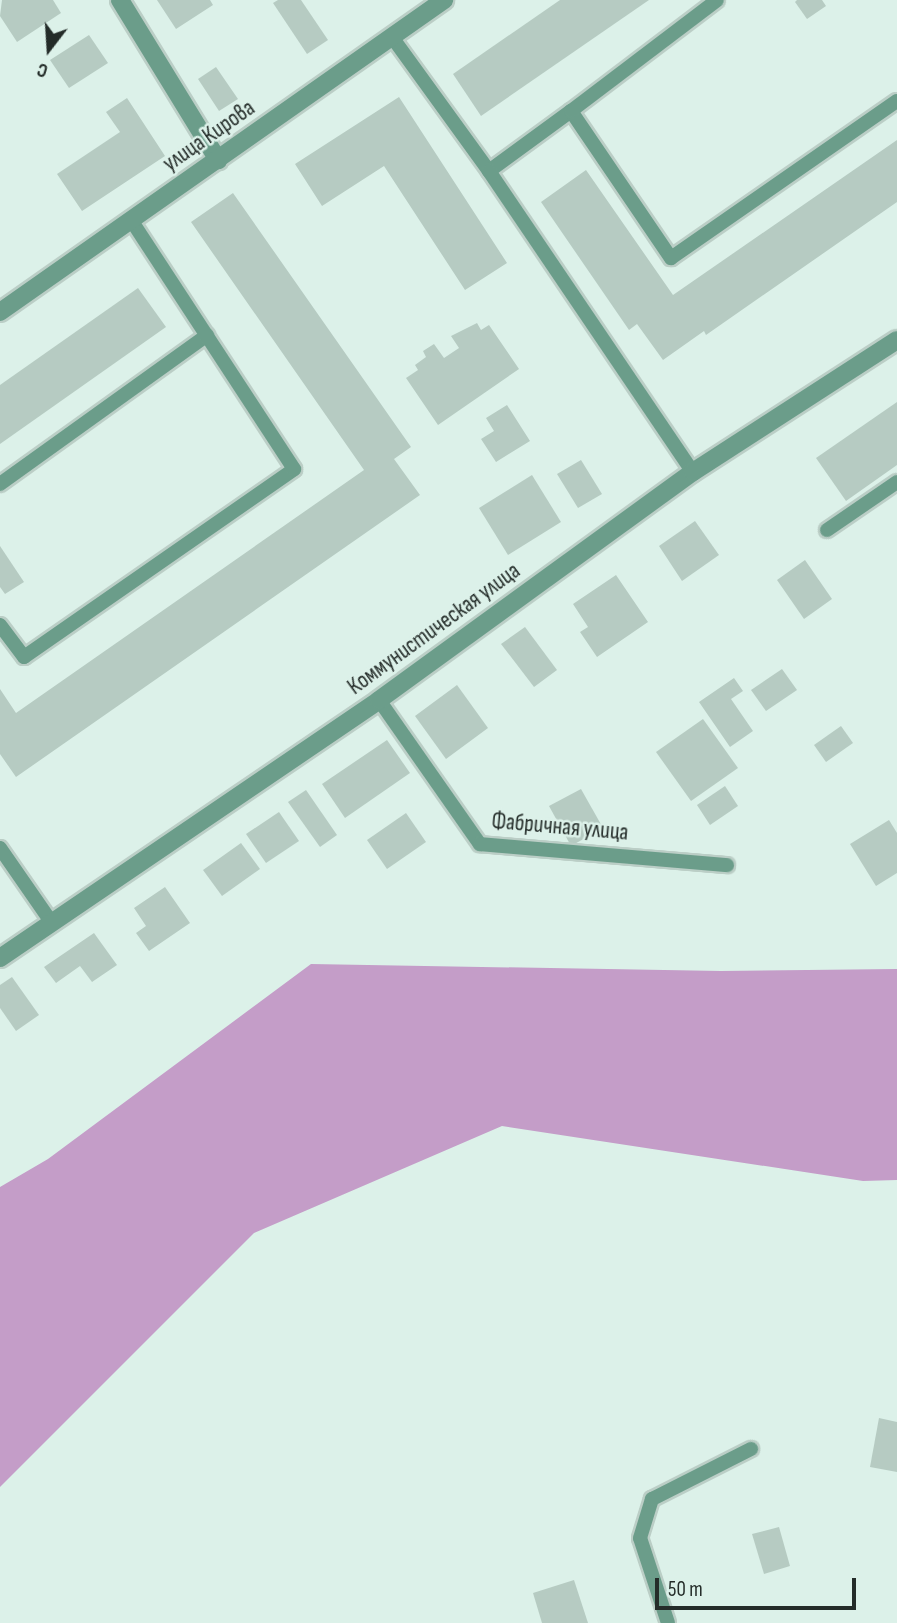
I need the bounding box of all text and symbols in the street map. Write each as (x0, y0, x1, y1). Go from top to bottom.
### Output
north arrow (14, 14, 84, 84)
text: С (35, 57, 51, 82)
street label: улица Кирова (158, 94, 260, 178)
street label: Коммунистическая улица (342, 557, 526, 701)
street label: Фабричная улица (490, 807, 630, 847)
scale bar (659, 1564, 860, 1608)
text: 50 m (668, 1577, 703, 1602)

